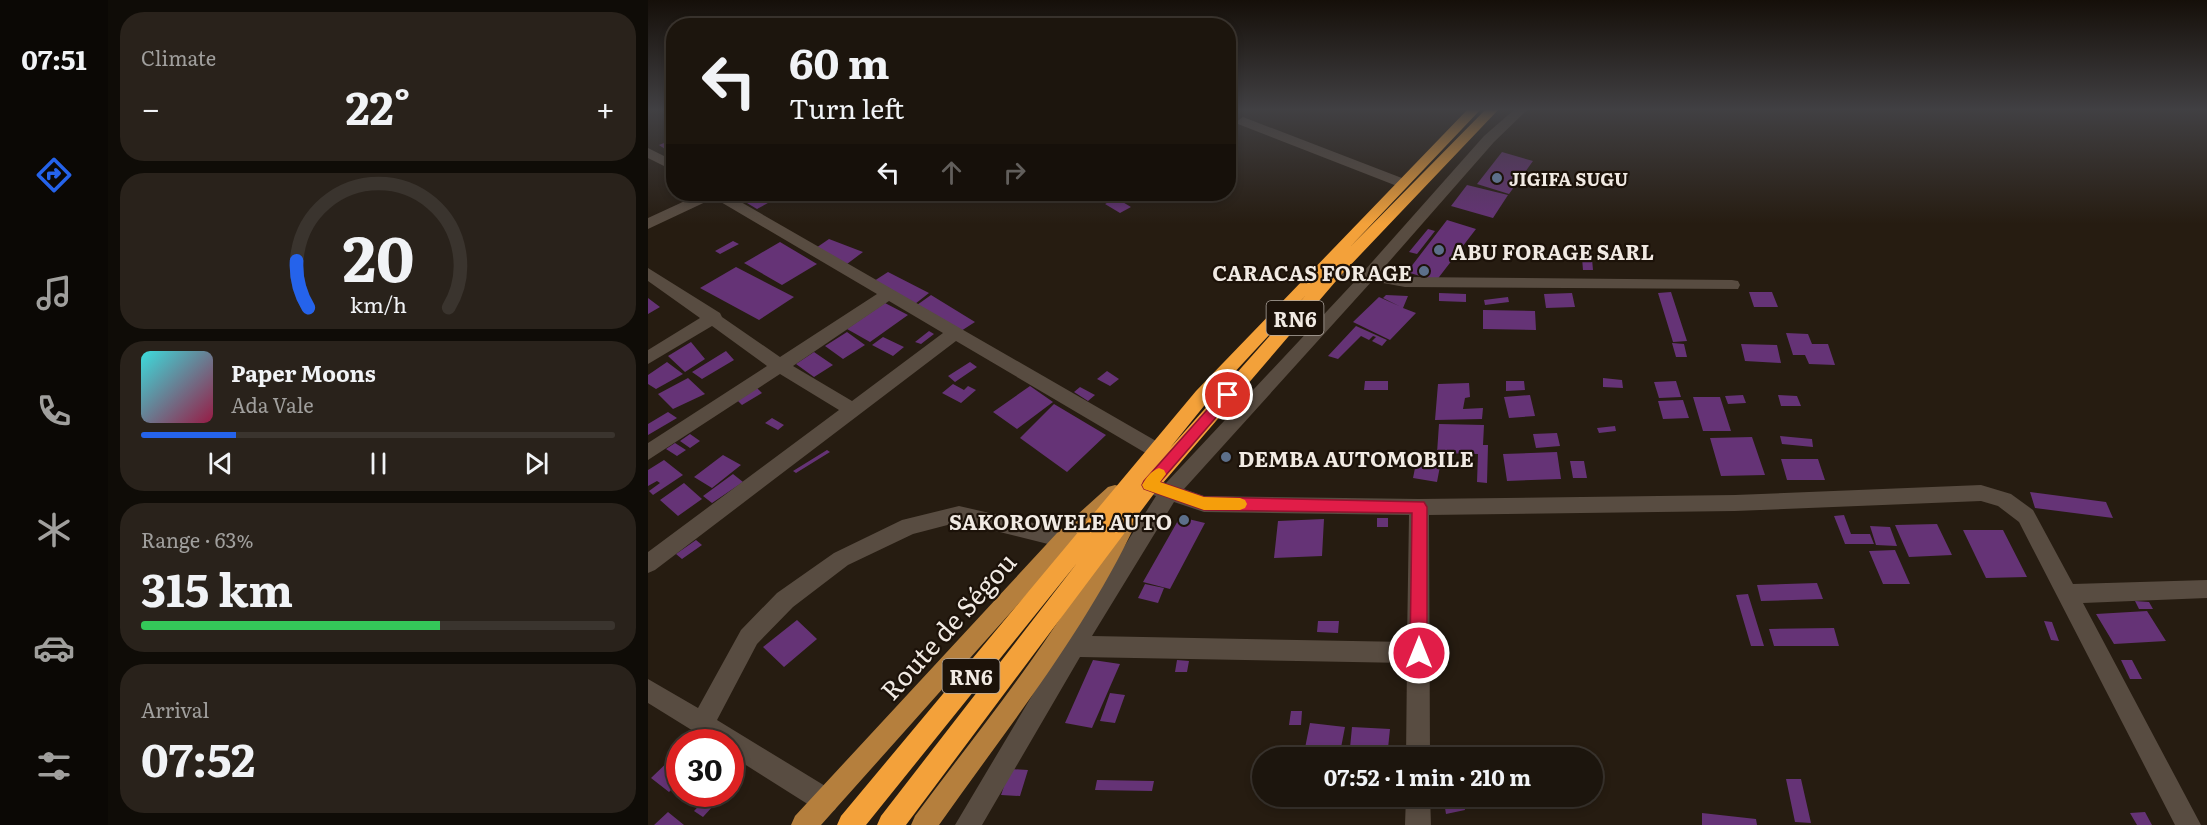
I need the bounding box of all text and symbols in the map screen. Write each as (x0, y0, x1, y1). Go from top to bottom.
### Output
text: 60 m (789, 30, 890, 92)
text: 07:51 (21, 38, 87, 78)
text: Climate (141, 42, 216, 72)
icon: left (690, 42, 768, 120)
text: 22° (345, 72, 411, 139)
text: − (141, 82, 160, 131)
text: + (596, 82, 615, 131)
text: Turn left (789, 87, 904, 127)
icon: directions (33, 154, 75, 196)
icon: left (872, 156, 905, 189)
icon: ahead (935, 156, 968, 189)
icon: right (998, 156, 1031, 189)
place label: JIGIFA SUGU (1509, 165, 1628, 192)
marker: JIGIFA SUGU (1490, 171, 1504, 185)
text: 20 (342, 209, 414, 301)
place label: ABU FORAGE SARL (1451, 235, 1654, 266)
marker: ABU FORAGE SARL (1432, 243, 1446, 257)
place label: CARACAS FORAGE (1212, 256, 1412, 287)
marker: CARACAS FORAGE (1417, 264, 1431, 278)
icon: music (33, 272, 75, 314)
text: km/h (349, 289, 407, 321)
road number: RN6 (1266, 301, 1324, 335)
text: Paper Moons (231, 356, 376, 389)
pin (1202, 369, 1253, 420)
icon: arrive (1211, 378, 1244, 411)
text: Ada Vale (231, 389, 314, 419)
icon: phone (33, 390, 75, 432)
place label: DEMBA AUTOMOBILE (1238, 442, 1474, 473)
icon: previous (204, 447, 237, 480)
icon: pause (362, 447, 395, 480)
icon: next (520, 447, 553, 480)
marker: DEMBA AUTOMOBILE (1219, 450, 1233, 464)
place label: SAKOROWELE AUTO (949, 505, 1172, 536)
icon: climate (33, 509, 75, 551)
marker: SAKOROWELE AUTO (1177, 513, 1191, 527)
text: Range · 63% (141, 524, 253, 554)
street label: Route de Ségou (870, 542, 1024, 708)
text: 315 km (141, 554, 293, 621)
position arrow (1387, 621, 1451, 685)
icon: car (33, 627, 75, 669)
road number: RN6 (942, 659, 1000, 693)
text: Arrival (141, 694, 209, 724)
text: 07:52 (141, 724, 255, 791)
speed limit sign: 30 (666, 729, 744, 807)
icon: filters (33, 745, 75, 787)
text: 07:52 · 1 min · 210 m (1324, 760, 1531, 793)

